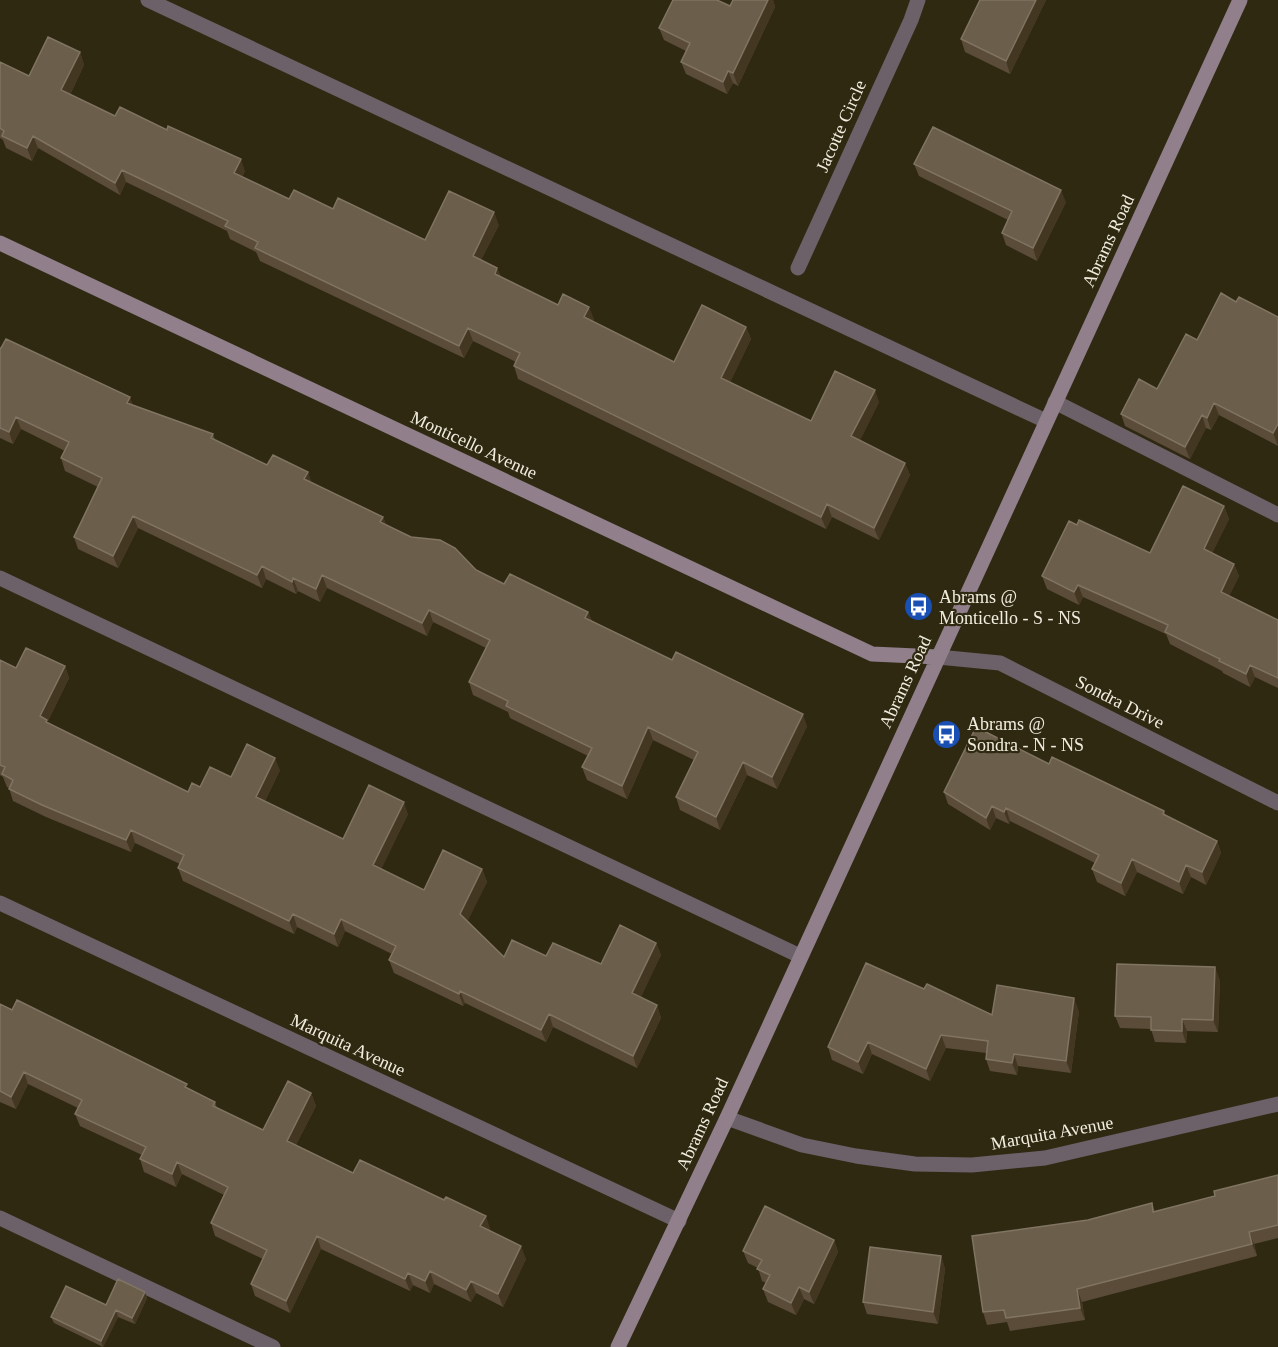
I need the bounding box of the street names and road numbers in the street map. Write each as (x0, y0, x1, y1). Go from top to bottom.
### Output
street label: Jacotte Circle (812, 77, 870, 175)
street label: Abrams Road (1078, 192, 1138, 290)
street label: Monticello Avenue (408, 407, 540, 483)
street label: Abrams Road (875, 633, 935, 731)
street label: Sondra Drive (1072, 671, 1168, 733)
street label: Marquita Avenue (288, 1010, 408, 1080)
street label: Abrams Road (672, 1075, 732, 1173)
street label: Marquita Avenue (989, 1112, 1115, 1154)

